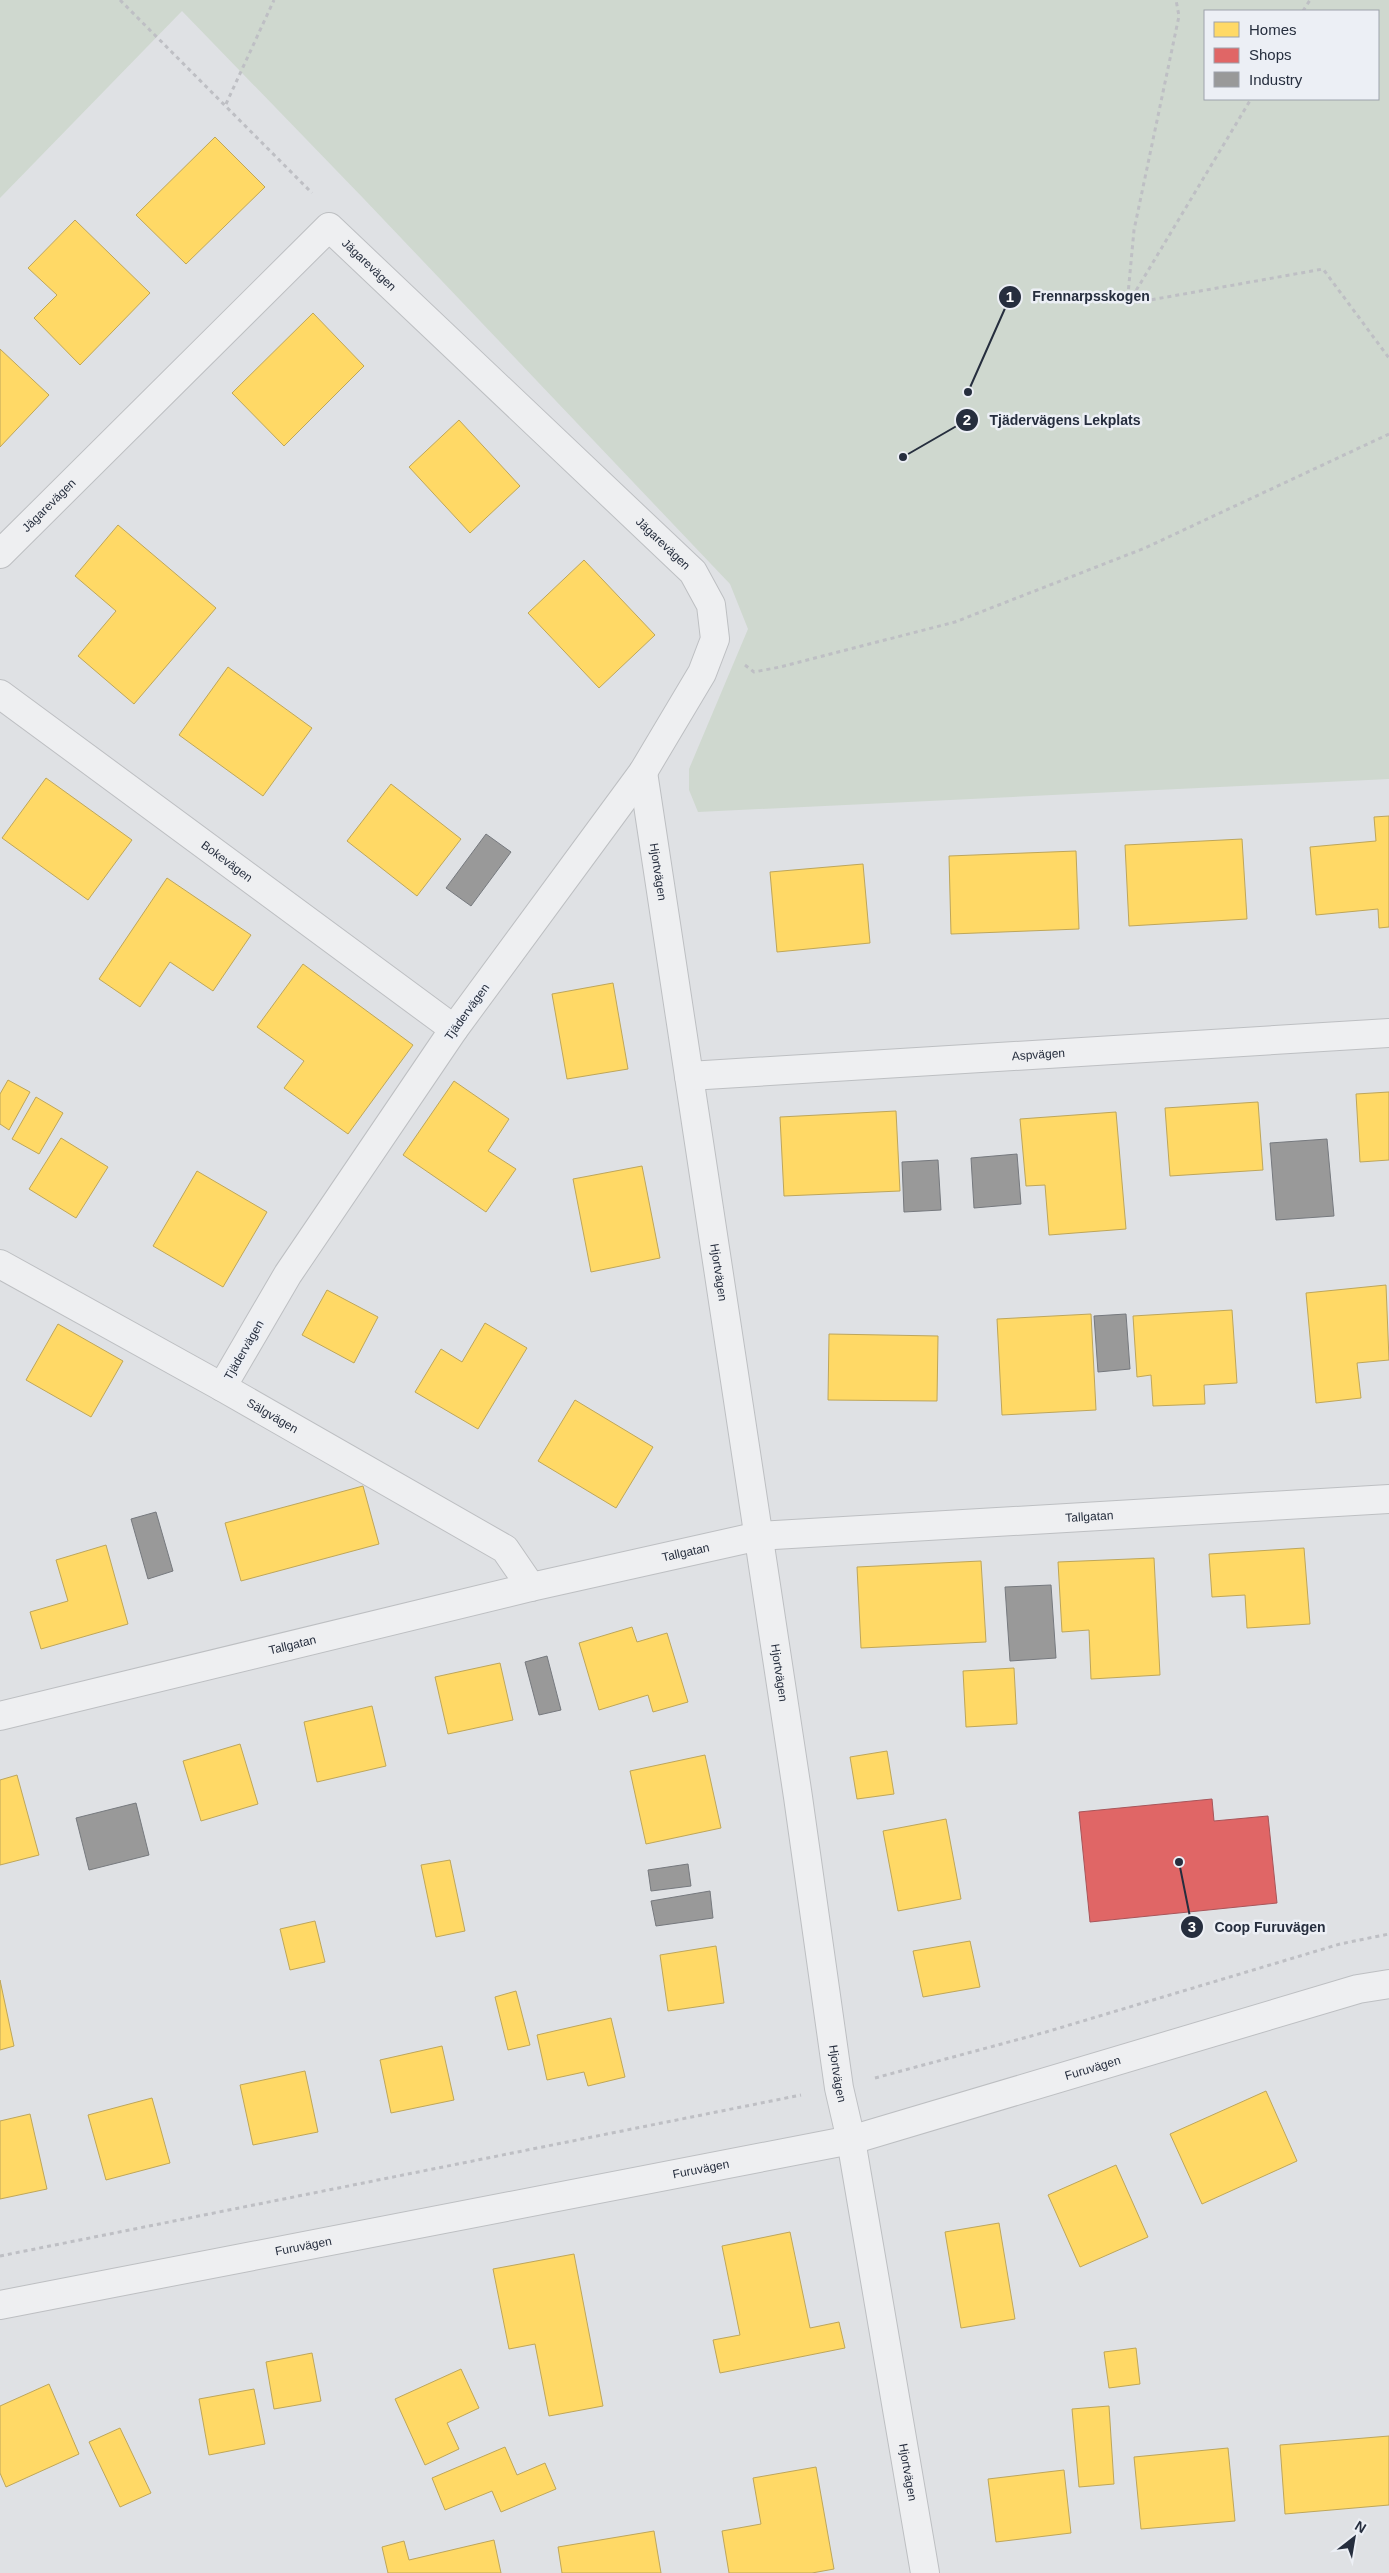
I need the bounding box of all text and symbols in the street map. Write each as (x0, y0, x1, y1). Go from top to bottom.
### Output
legend (1204, 10, 1379, 100)
text: Homes (1249, 21, 1297, 38)
text: Shops (1249, 46, 1292, 63)
text: Industry (1249, 71, 1303, 88)
street label: Jägarevägen (339, 236, 399, 294)
callout: Frennarpsskogen (997, 282, 1160, 311)
text: 1 (1006, 288, 1014, 305)
text: Frennarpsskogen (1032, 288, 1150, 304)
callout: Tjädervägens Lekplats (954, 405, 1150, 434)
text: 2 (963, 411, 971, 428)
text: Tjädervägens Lekplats (990, 412, 1141, 428)
street label: Jägarevägen (19, 476, 79, 535)
street label: Jägarevägen (633, 515, 693, 573)
street label: Bokevägen (199, 838, 255, 885)
street label: Hjortvägen (647, 842, 669, 902)
street label: Tjädervägen (442, 981, 492, 1043)
street label: Aspvägen (1011, 1046, 1065, 1063)
street label: Hjortvägen (707, 1243, 730, 1302)
street label: Tjädervägen (221, 1318, 267, 1382)
street label: Sälgvägen (244, 1396, 301, 1436)
street label: Tallgatan (1065, 1508, 1114, 1525)
street label: Tallgatan (661, 1540, 711, 1564)
street label: Tallgatan (267, 1632, 318, 1657)
street label: Hjortvägen (768, 1643, 790, 1703)
callout: Coop Furuvägen (1179, 1912, 1336, 1941)
text: 3 (1188, 1918, 1196, 1935)
text: Coop Furuvägen (1214, 1919, 1326, 1935)
street label: Hjortvägen (826, 2044, 849, 2104)
street label: Furuvägen (1063, 2053, 1122, 2083)
street label: Furuvägen (671, 2157, 730, 2181)
street label: Furuvägen (274, 2234, 333, 2259)
street label: Hjortvägen (896, 2442, 920, 2502)
north arrow (1329, 2513, 1379, 2563)
text: N (1352, 2517, 1369, 2536)

